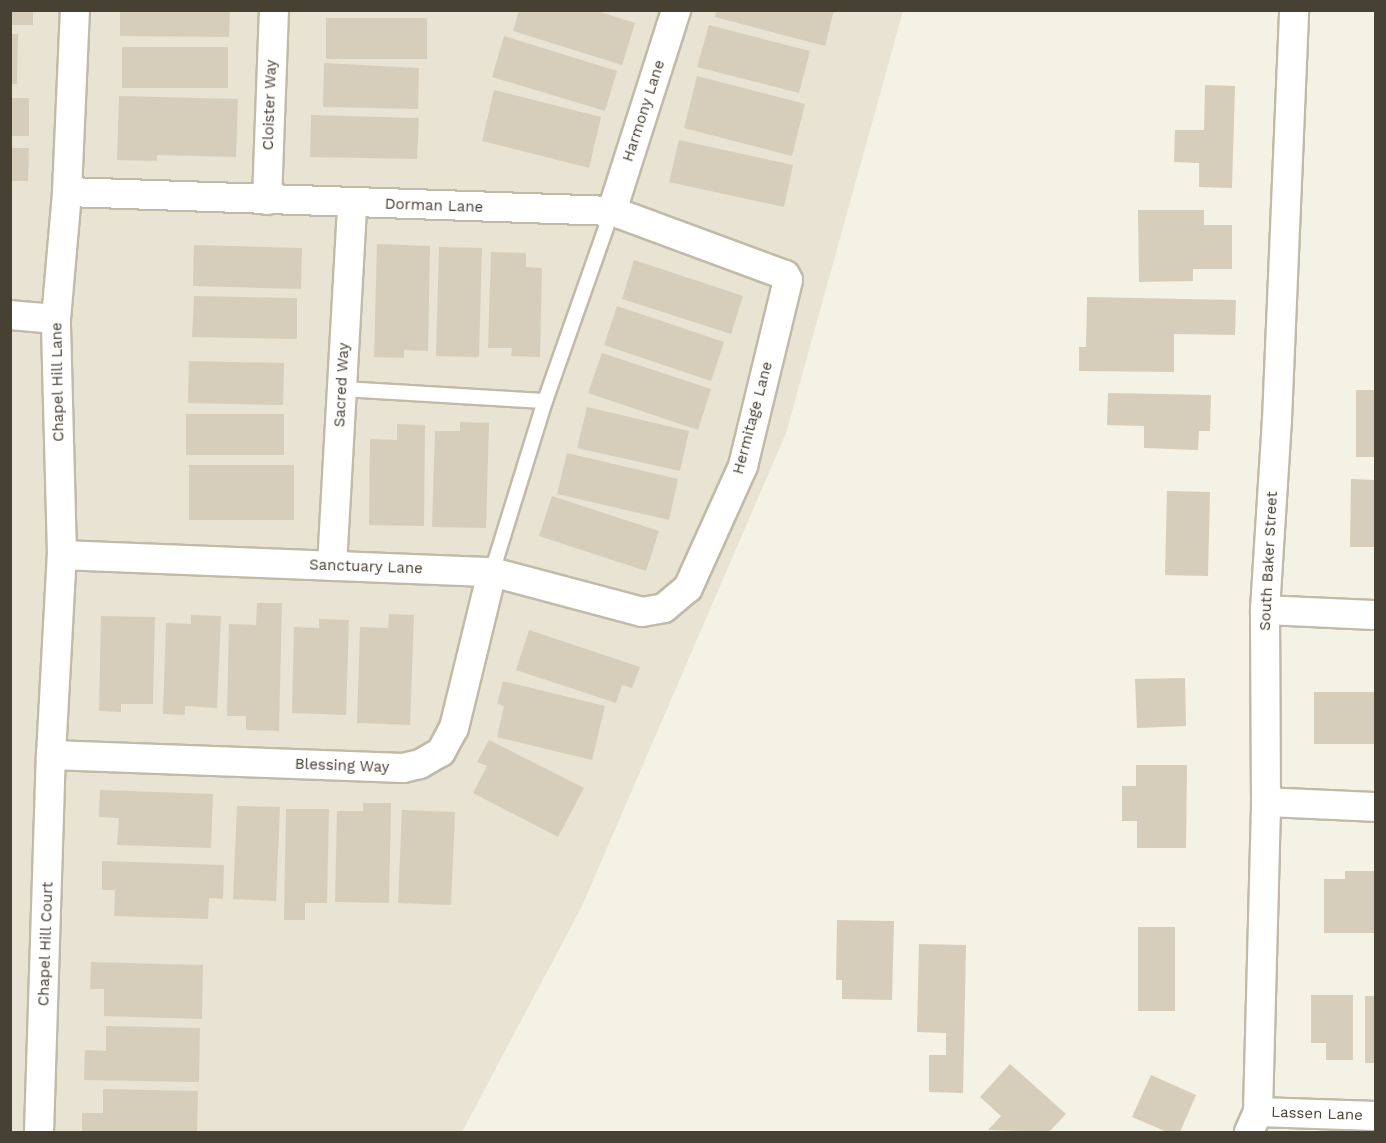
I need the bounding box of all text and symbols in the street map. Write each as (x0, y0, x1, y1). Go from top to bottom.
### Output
street label: Harmony Lane (619, 58, 669, 164)
street label: Cloister Way (259, 59, 281, 151)
street label: Dorman Lane (384, 195, 484, 217)
street label: Chapel Hill Lane (48, 322, 68, 442)
street label: Sacred Way (331, 342, 353, 428)
street label: Hermitage Lane (729, 360, 777, 476)
street label: South Baker Street (1256, 491, 1282, 631)
street label: Sanctuary Lane (309, 556, 423, 578)
street label: Blessing Way (294, 755, 390, 777)
street label: Chapel Hill Court (35, 881, 57, 1007)
street label: Lassen Lane (1271, 1103, 1363, 1125)

